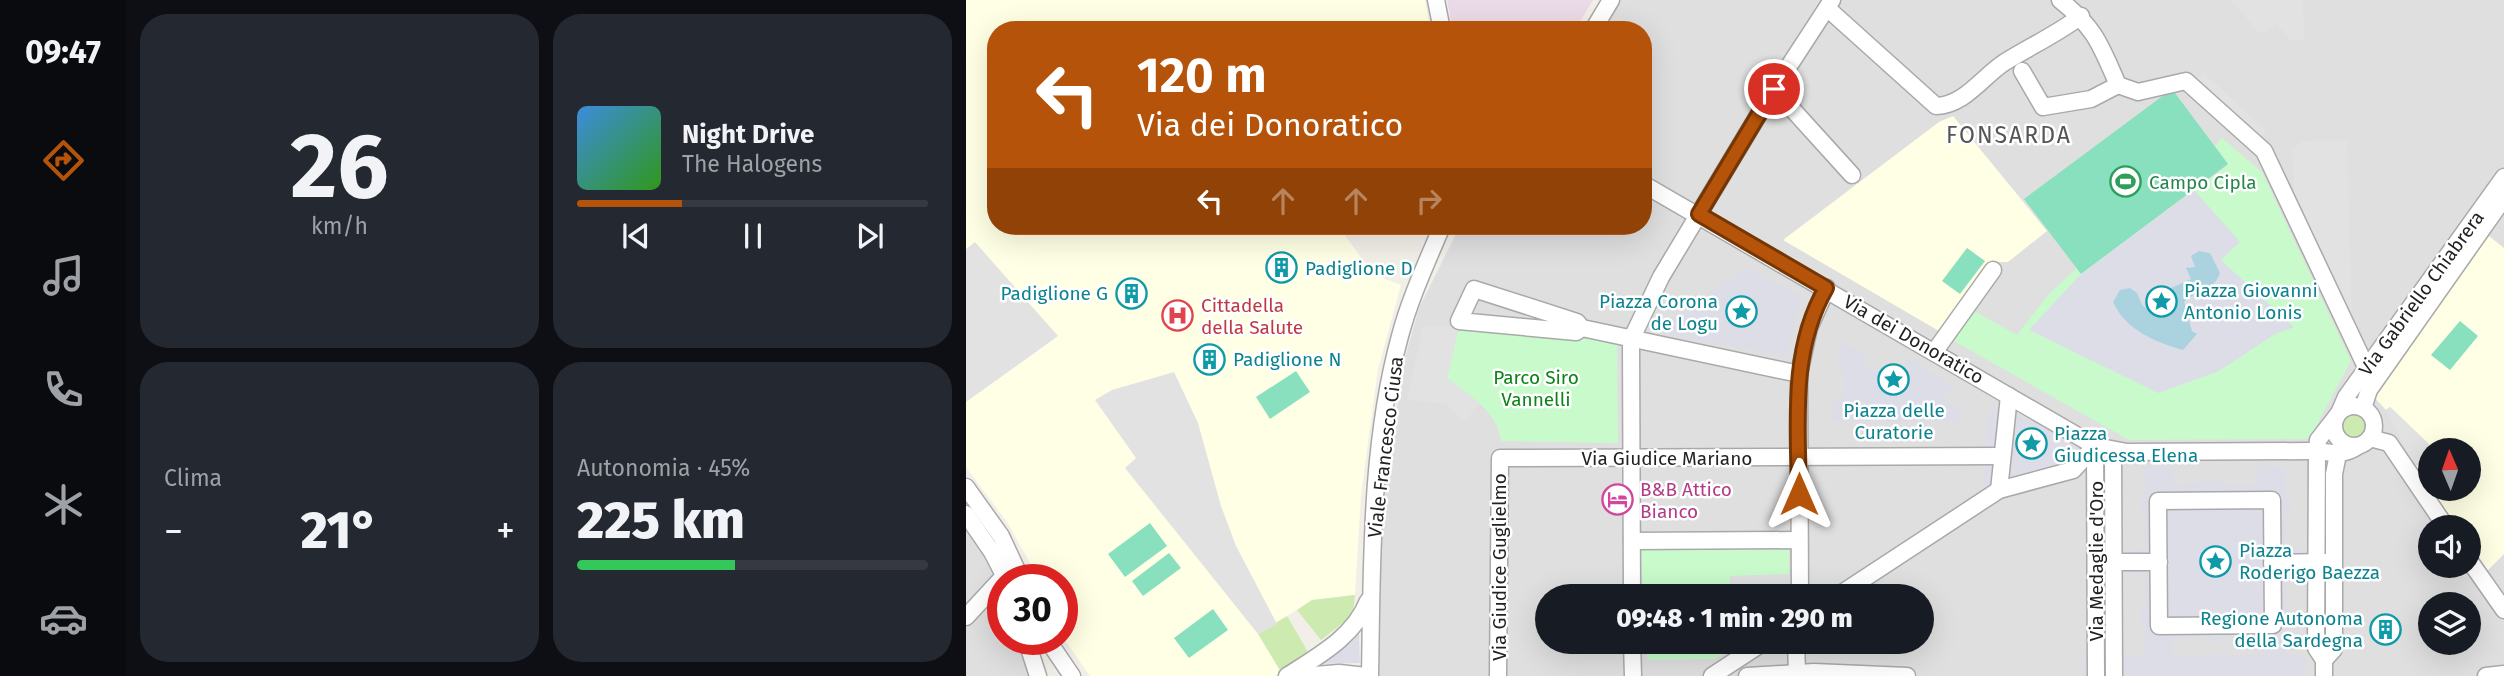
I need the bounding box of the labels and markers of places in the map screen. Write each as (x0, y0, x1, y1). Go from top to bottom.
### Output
pin (1744, 59, 1804, 119)
sports icon: Campo Cipla (2109, 165, 2143, 199)
place label: Campo Cipla (2149, 171, 2257, 194)
building icon: Padiglione D (1265, 251, 1299, 285)
place label: Padiglione D (1305, 257, 1413, 280)
building icon: Padiglione G (1114, 276, 1148, 310)
place label: Piazza Giovanni Antonio Lonis (2184, 279, 2318, 324)
place label: Padiglione G (1001, 282, 1108, 305)
place icon: Piazza Giovanni Antonio Lonis (2144, 284, 2178, 318)
place label: Piazza Corona de Logu (1599, 290, 1718, 335)
place label: Cittadella della Salute (1201, 294, 1303, 339)
place icon: Piazza Corona de Logu (1724, 295, 1758, 329)
hospital icon: Cittadella della Salute (1161, 299, 1195, 333)
building icon: Padiglione N (1193, 342, 1227, 376)
place label: Padiglione N (1233, 348, 1341, 371)
place icon: Piazza delle Curatorie (1877, 362, 1911, 396)
place label: Piazza delle Curatorie (1843, 399, 1945, 444)
place label: Piazza Giudicessa Elena (2054, 422, 2198, 467)
place icon: Piazza Giudicessa Elena (2014, 427, 2048, 461)
place label: B&B Attico Bianco (1640, 478, 1732, 523)
hotel icon: B&B Attico Bianco (1600, 483, 1634, 517)
place label: Piazza Roderigo Baezza (2239, 539, 2380, 584)
place icon: Piazza Roderigo Baezza (2199, 544, 2233, 578)
place label: Regione Autonoma della Sardegna (2200, 607, 2363, 652)
building icon: Regione Autonoma della Sardegna (2369, 612, 2403, 646)

